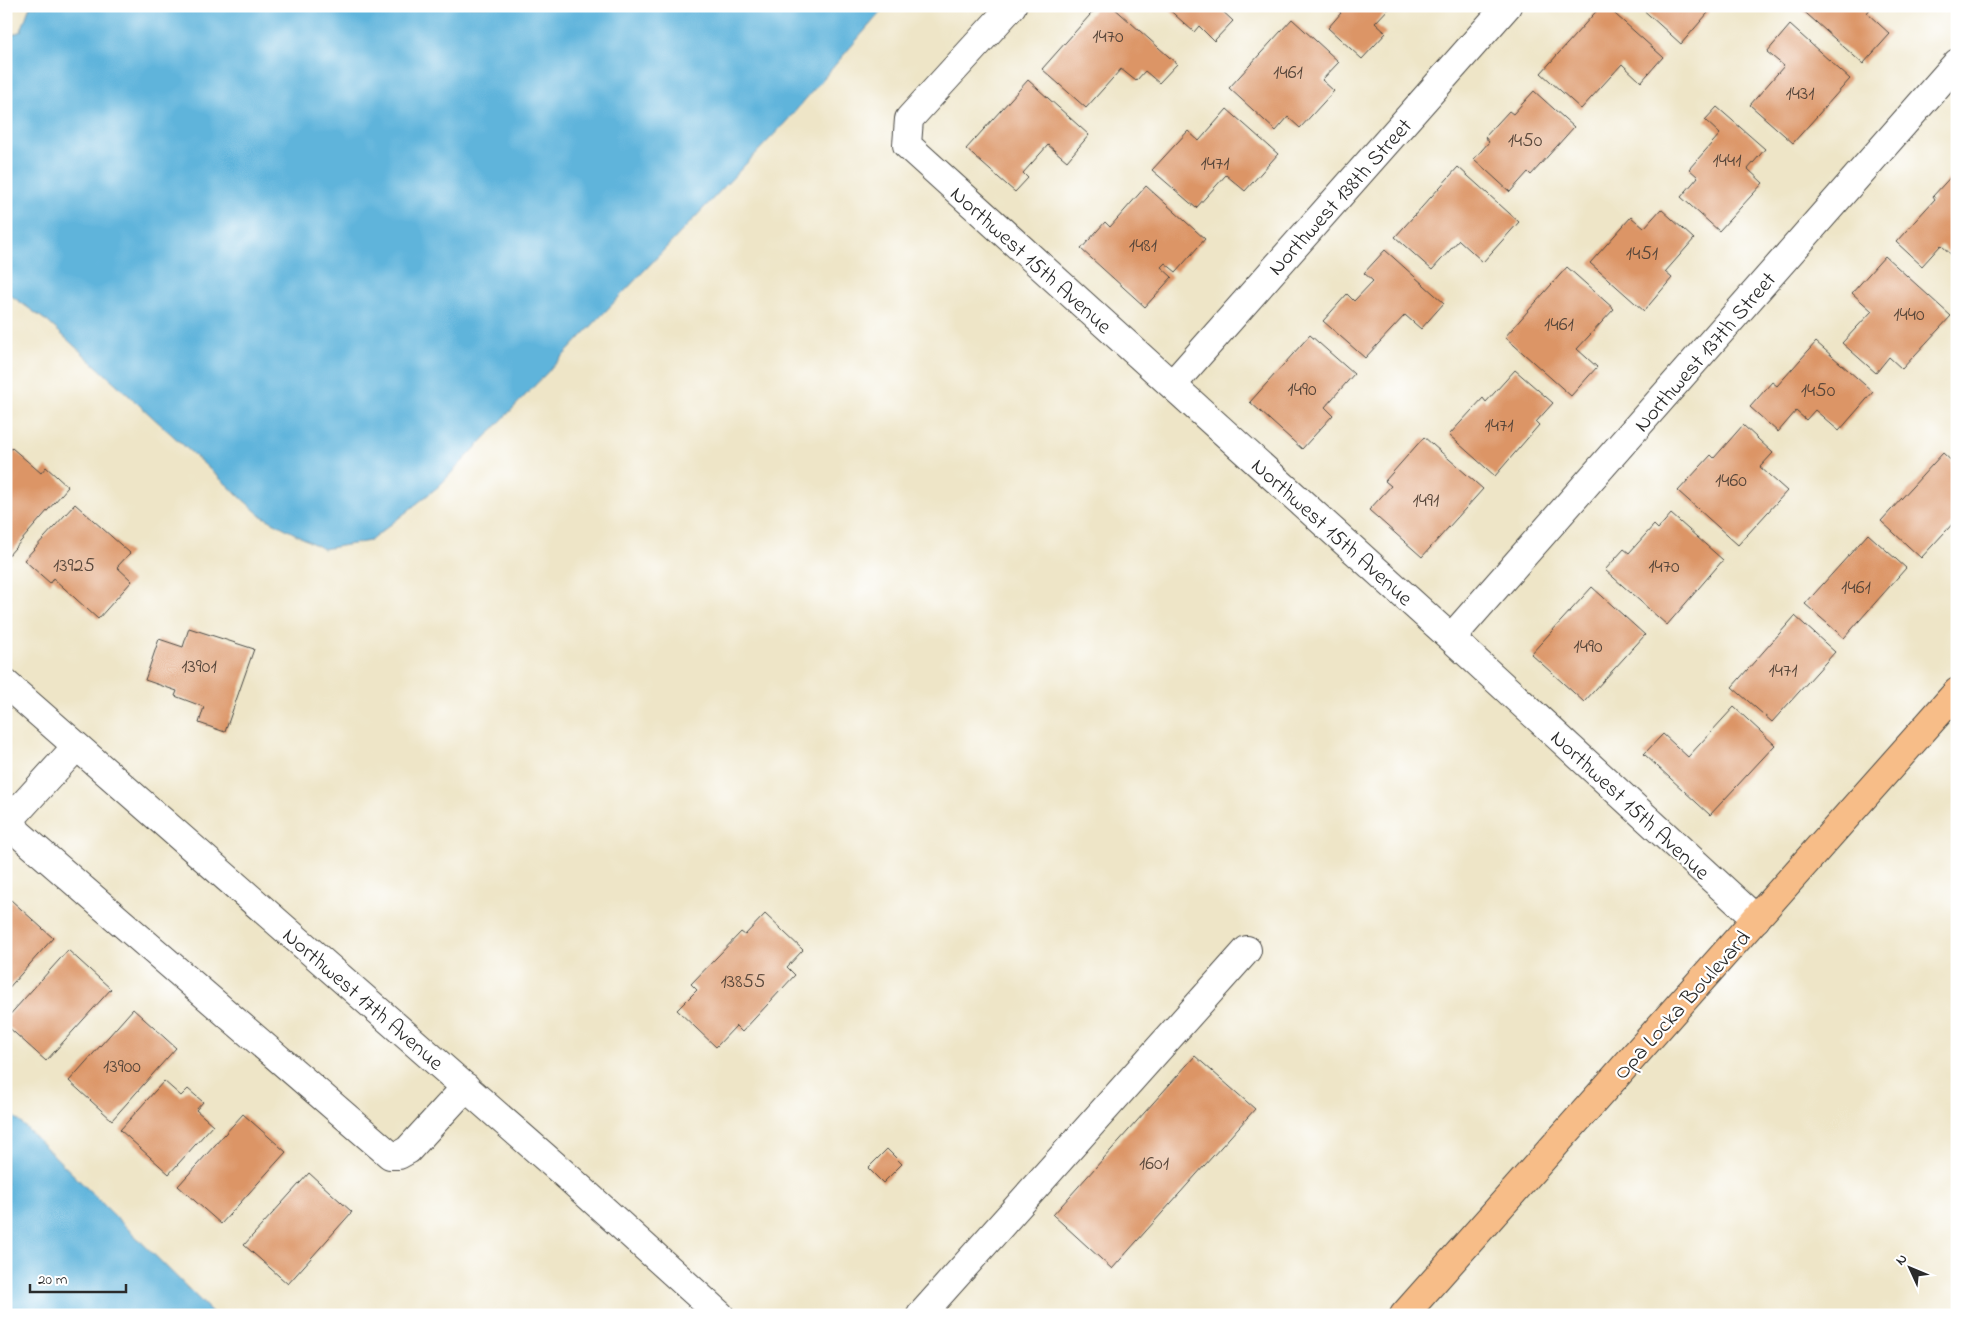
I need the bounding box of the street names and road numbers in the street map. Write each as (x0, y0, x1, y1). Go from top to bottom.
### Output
street label: Northwest 138th Street (1262, 112, 1421, 284)
street label: Northwest 15th Avenue (942, 180, 1118, 343)
street label: Northwest 137th Street (1628, 265, 1785, 440)
street label: Northwest 15th Avenue (1243, 452, 1419, 615)
street label: Northwest 15th Avenue (1542, 724, 1716, 889)
street label: Northwest 17th Avenue (274, 921, 450, 1080)
street label: Opa Locka Boulevard (1607, 924, 1759, 1088)

